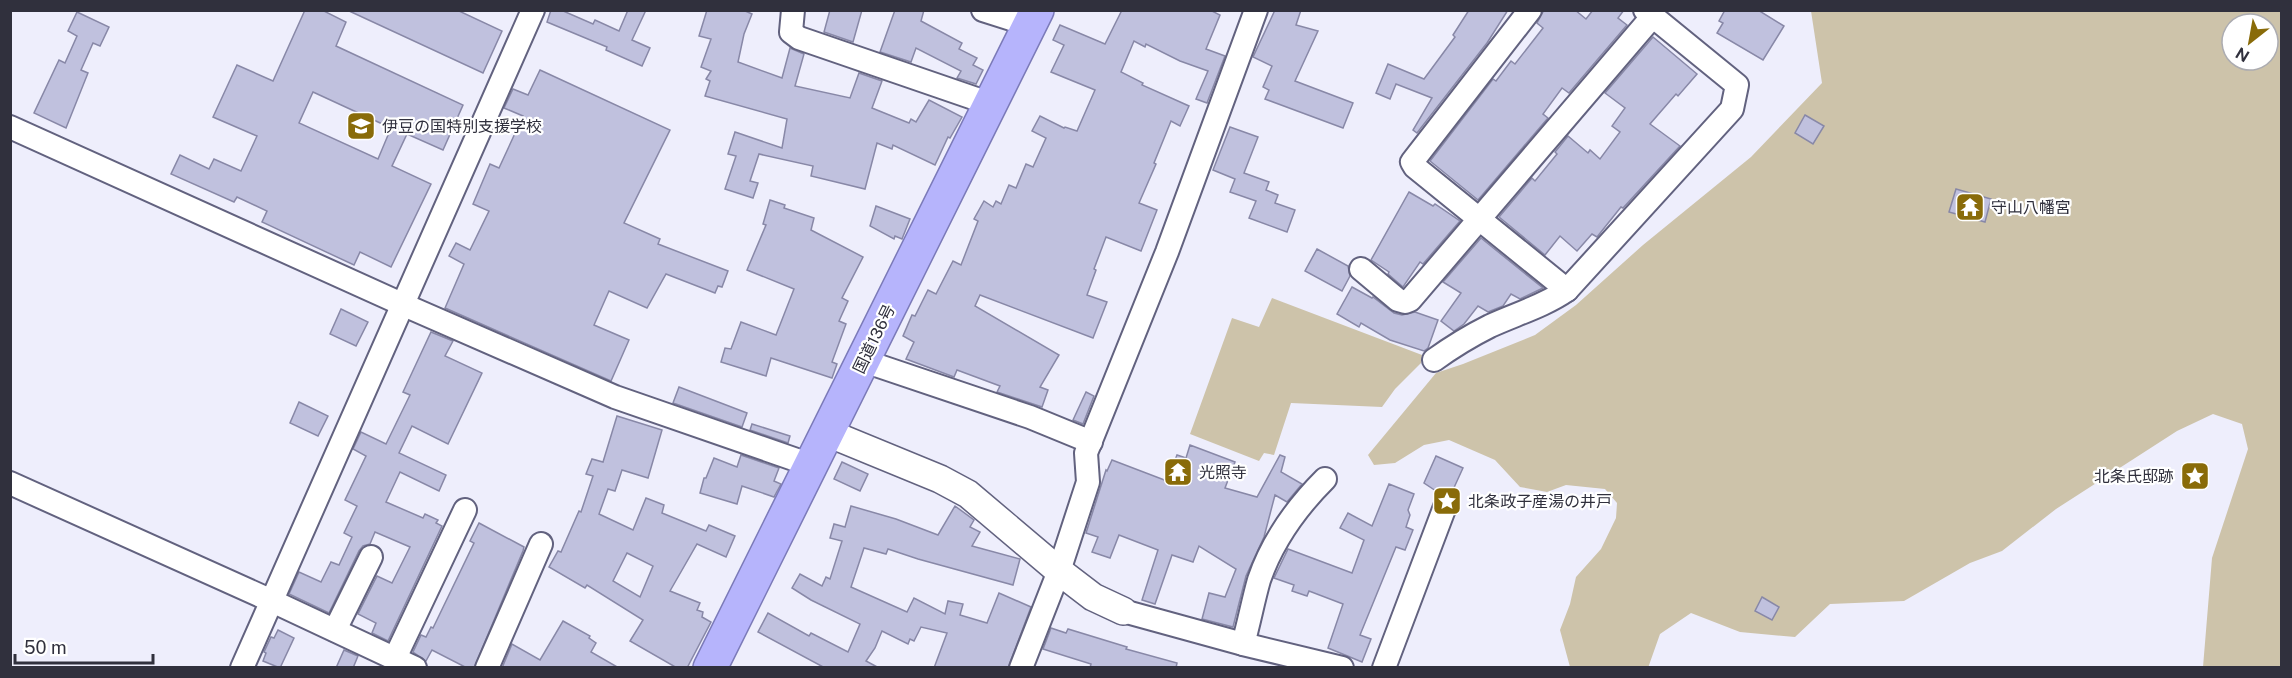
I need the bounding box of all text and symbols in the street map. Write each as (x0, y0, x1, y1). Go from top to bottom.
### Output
north arrow (2220, 12, 2280, 72)
text: N (2232, 43, 2253, 66)
school or university icon: 伊豆の国特別支援学校 (345, 110, 377, 142)
place label: 伊豆の国特別支援学校 (382, 117, 542, 136)
temple icon: 守山八幡宮 (1954, 191, 1986, 223)
place label: 守山八幡宮 (1991, 198, 2071, 217)
street label: 国道136号 (849, 301, 899, 377)
temple icon: 光照寺 (1162, 456, 1194, 488)
place icon: 北条氏邸跡 (2179, 460, 2211, 492)
place label: 光照寺 (1199, 463, 1247, 482)
place label: 北条氏邸跡 (2094, 467, 2174, 486)
place icon: 北条政子産湯の井戸 (1431, 485, 1463, 517)
place label: 北条政子産湯の井戸 (1468, 492, 1612, 511)
scale bar (15, 627, 153, 665)
text: 50 m (24, 637, 67, 658)

